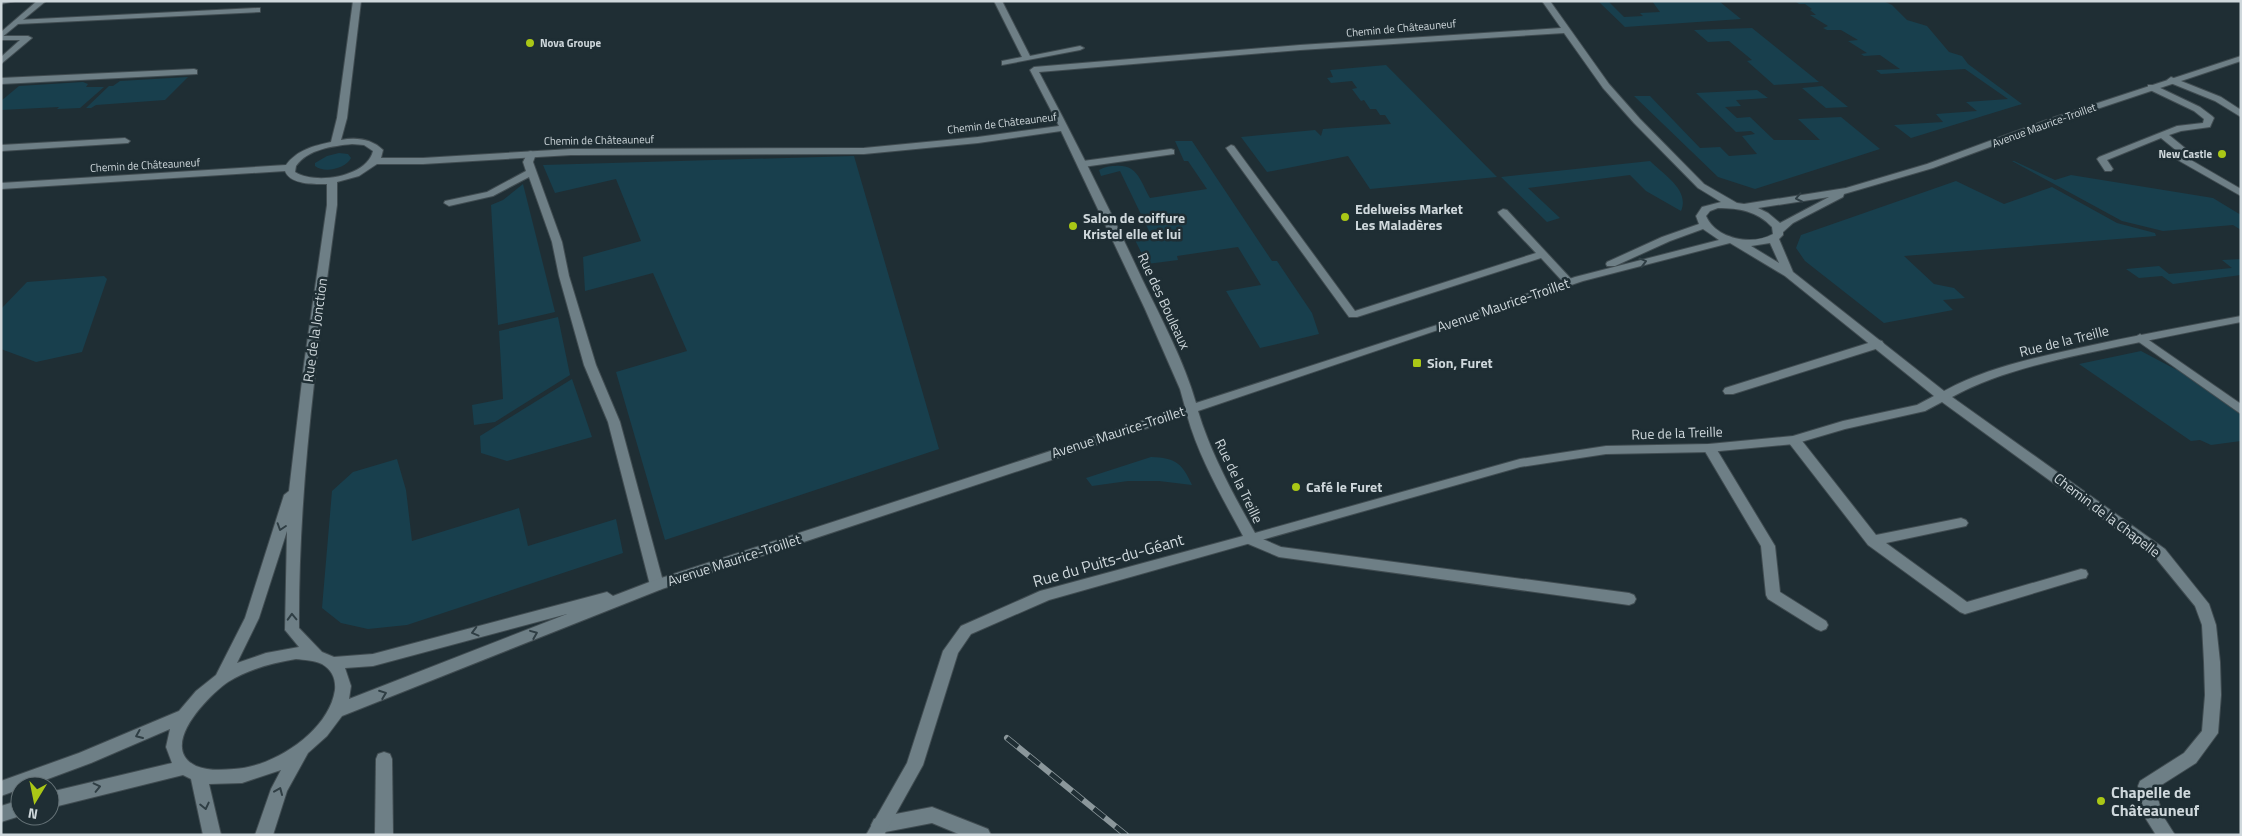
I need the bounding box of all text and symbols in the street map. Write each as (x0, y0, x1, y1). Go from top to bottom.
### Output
street label: Chemin de Châteauneuf (1345, 15, 1457, 41)
place label: Nova Groupe (540, 35, 602, 51)
marker: Nova Groupe (524, 37, 536, 49)
street label: Avenue Maurice-Troillet (1990, 99, 2098, 151)
street label: Chemin de Châteauneuf (946, 108, 1058, 138)
street label: Chemin de Châteauneuf (544, 131, 655, 149)
place label: New Castle (2159, 146, 2212, 162)
marker: New Castle (2216, 148, 2228, 160)
street label: Chemin de Châteauneuf (90, 154, 201, 176)
one-way arrow (1794, 192, 1803, 202)
place label: Edelweiss Market Les Maladères (1355, 198, 1463, 235)
place label: Salon de coiffure Kristel elle et lui (1083, 207, 1185, 244)
marker: Edelweiss Market Les Maladères (1339, 211, 1351, 223)
marker: Salon de coiffure Kristel elle et lui (1067, 220, 1079, 232)
street label: Rue des Bouleaux (1133, 249, 1196, 353)
one-way arrow (1638, 257, 1647, 268)
street label: Avenue Maurice-Troillet (1434, 272, 1572, 337)
street label: Rue de la Jonction (297, 277, 332, 383)
street label: Rue de la Treille (2017, 319, 2111, 362)
place label: Sion, Furet (1427, 352, 1493, 373)
marker: Sion, Furet (1411, 357, 1423, 369)
street label: Avenue Maurice-Troillet (1048, 400, 1187, 463)
street label: Rue de la Treille (1631, 420, 1723, 445)
street label: Rue de la Treille (1210, 435, 1269, 527)
street label: Chemin de la Chapelle (2050, 468, 2165, 562)
place label: Café le Furet (1306, 476, 1382, 497)
marker: Café le Furet (1290, 481, 1302, 493)
one-way arrow (277, 522, 287, 531)
street label: Rue du Puits-du-Géant (1030, 527, 1187, 593)
street label: Avenue Maurice-Troillet (664, 528, 803, 591)
one-way arrow (287, 612, 297, 620)
one-way arrow (471, 627, 479, 637)
one-way arrow (529, 630, 538, 641)
one-way arrow (378, 690, 387, 700)
one-way arrow (135, 728, 144, 739)
north arrow (10, 776, 60, 826)
place label: Chapelle de Châteauneuf (2111, 780, 2200, 822)
one-way arrow (93, 782, 102, 793)
one-way arrow (273, 787, 284, 796)
marker: Chapelle de Châteauneuf (2095, 795, 2107, 807)
one-way arrow (200, 801, 210, 810)
text: N (26, 803, 39, 825)

